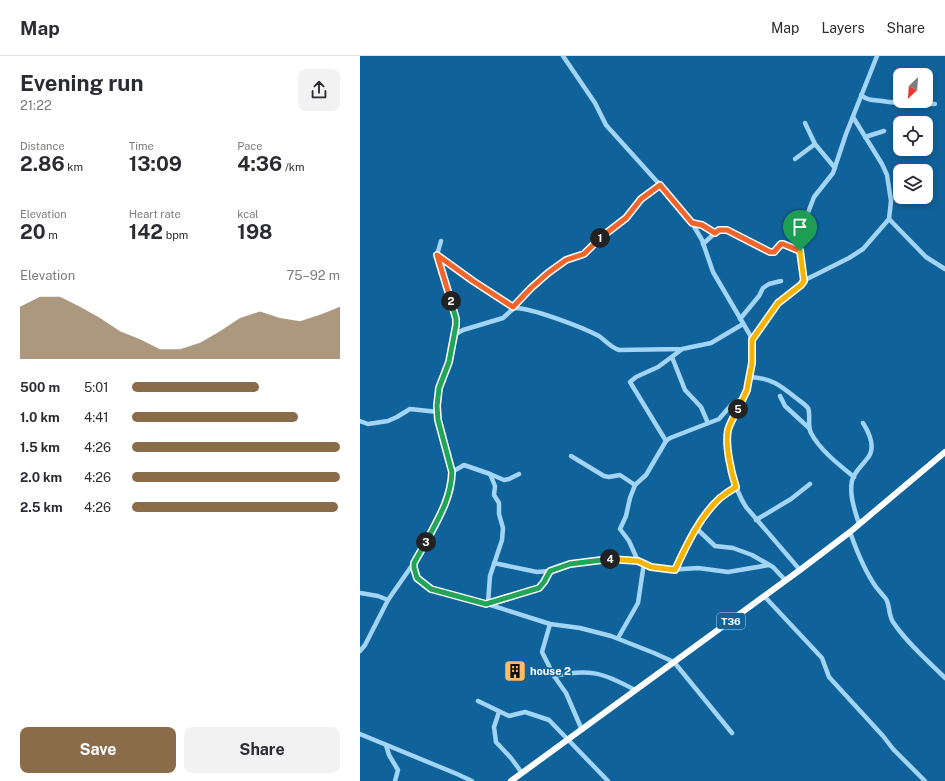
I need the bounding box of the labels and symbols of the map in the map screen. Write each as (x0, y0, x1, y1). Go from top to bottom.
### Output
north arrow (893, 68, 933, 108)
pin (783, 210, 817, 251)
pin: 1 (590, 228, 610, 248)
pin: 2 (441, 291, 461, 311)
pin: 5 (728, 399, 748, 419)
pin: 3 (416, 532, 436, 552)
pin: 4 (600, 549, 620, 569)
road number: T36 (717, 613, 745, 629)
building icon: house 2 (502, 658, 528, 684)
place label: house 2 (530, 665, 571, 677)

